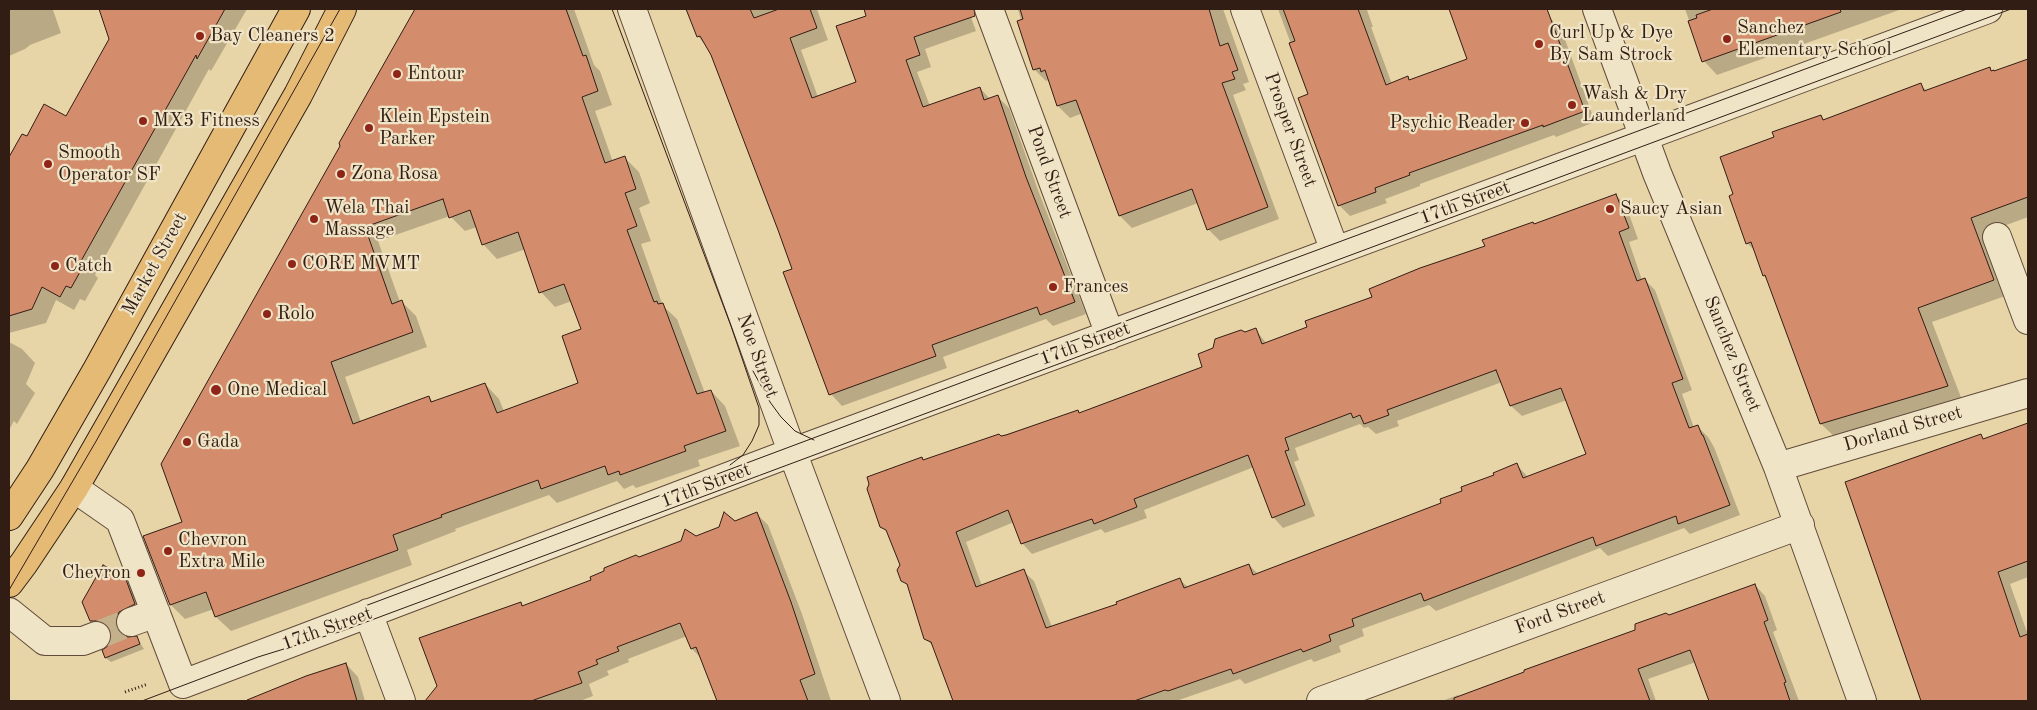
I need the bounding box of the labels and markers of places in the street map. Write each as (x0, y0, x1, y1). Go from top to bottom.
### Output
place label: Sanchez Elementary School (1737, 17, 1892, 61)
place label: Curl Up & Dye By Sam Strock (1549, 22, 1673, 66)
place label: Bay Cleaners 2 (210, 25, 335, 47)
marker: Bay Cleaners 2 (194, 30, 206, 42)
marker: Sanchez Elementary School (1721, 33, 1733, 45)
marker: Curl Up & Dye By Sam Strock (1533, 38, 1545, 50)
place label: Entour (407, 63, 464, 85)
marker: Entour (391, 68, 403, 80)
place label: Wash & Dry Launderland (1582, 83, 1687, 127)
marker: Wash & Dry Launderland (1566, 99, 1578, 111)
place label: Klein Epstein Parker (379, 106, 490, 150)
place label: MX3 Fitness (153, 110, 260, 132)
place label: Psychic Reader (1389, 112, 1515, 134)
marker: MX3 Fitness (137, 115, 149, 127)
marker: Psychic Reader (1519, 117, 1531, 129)
marker: Klein Epstein Parker (363, 122, 375, 134)
place label: Smooth Operator SF (58, 142, 161, 186)
marker: Smooth Operator SF (42, 158, 54, 170)
place label: Zona Rosa (351, 163, 438, 185)
marker: Zona Rosa (335, 168, 347, 180)
place label: Wela Thai Massage (324, 197, 409, 241)
place label: Saucy Asian (1620, 198, 1723, 220)
marker: Saucy Asian (1604, 203, 1616, 215)
marker: Wela Thai Massage (308, 213, 320, 225)
place label: CORE MVMT (302, 253, 420, 275)
place label: Catch (65, 255, 112, 277)
marker: CORE MVMT (286, 258, 298, 270)
marker: Catch (49, 260, 61, 272)
place label: Frances (1063, 276, 1129, 298)
marker: Frances (1047, 281, 1059, 293)
place label: Rolo (277, 303, 315, 325)
marker: Rolo (261, 308, 273, 320)
place label: One Medical (227, 379, 327, 401)
marker: One Medical (209, 383, 223, 397)
place label: Gada (197, 431, 239, 453)
marker: Gada (181, 436, 193, 448)
place label: Chevron Extra Mile (178, 529, 265, 573)
marker: Chevron Extra Mile (162, 545, 174, 557)
place label: Chevron (62, 562, 131, 584)
marker: Chevron (135, 567, 147, 579)

